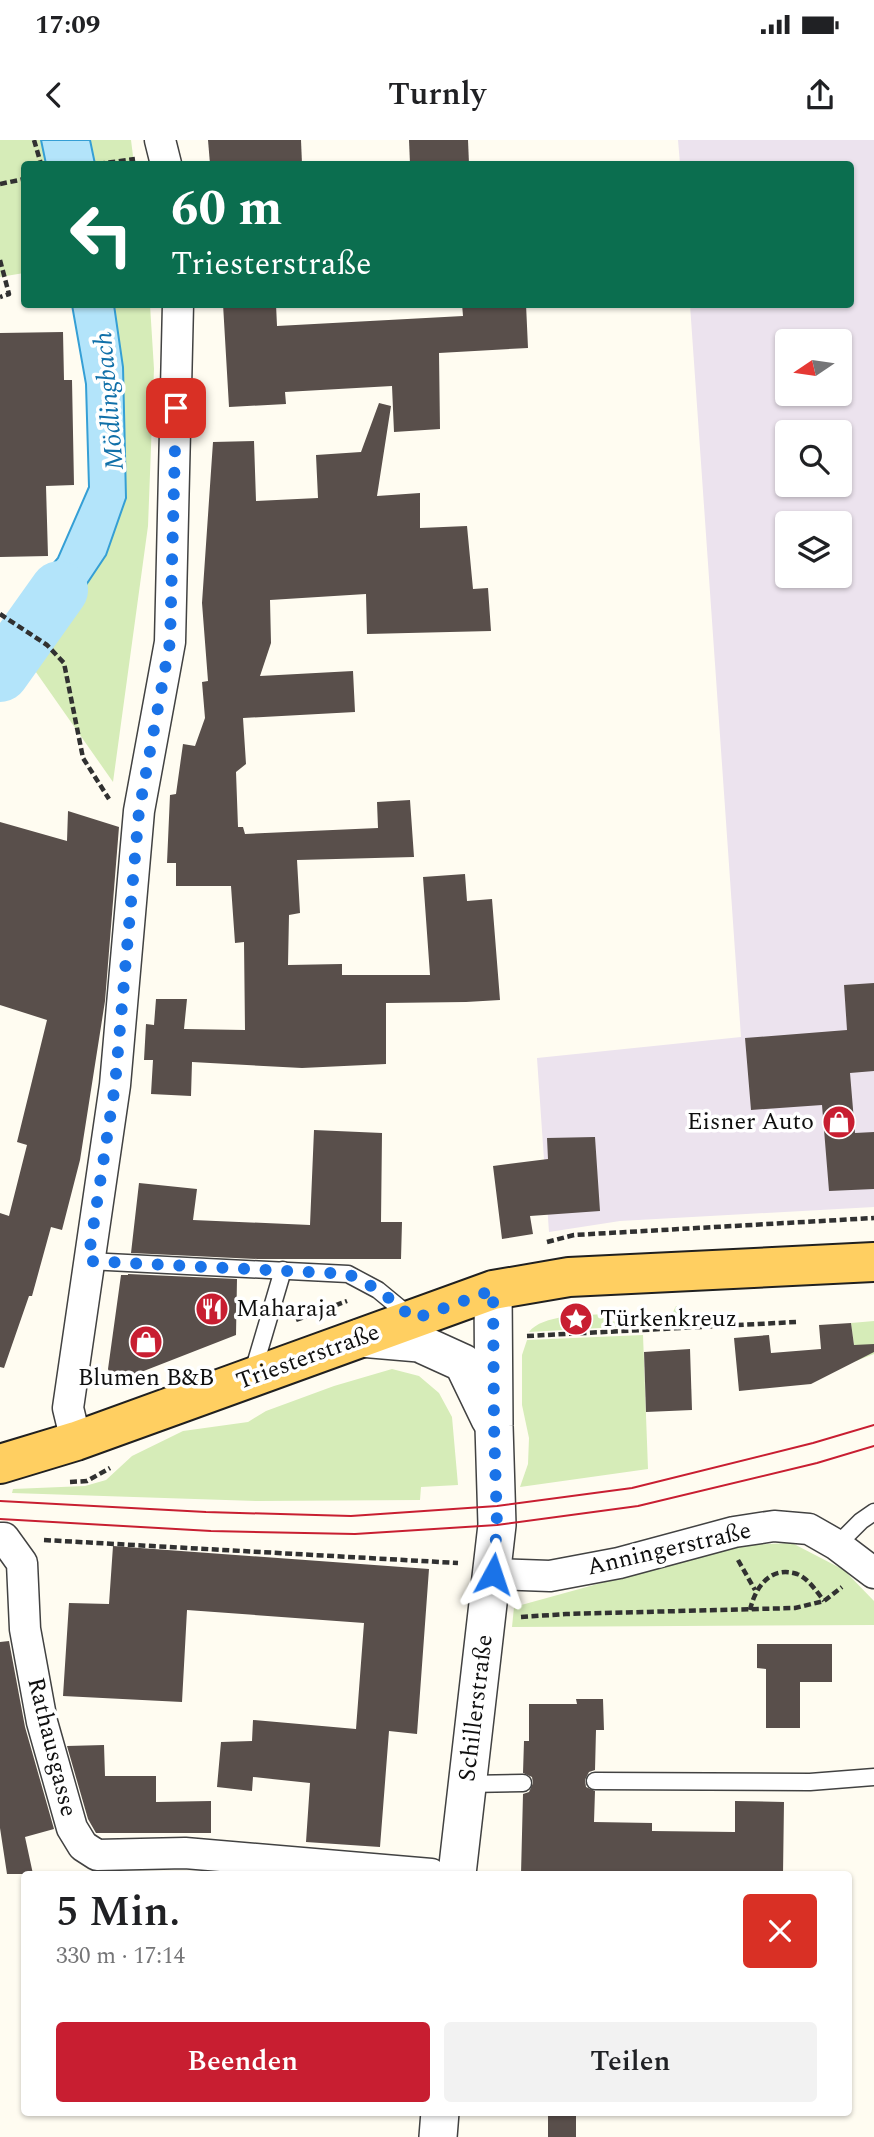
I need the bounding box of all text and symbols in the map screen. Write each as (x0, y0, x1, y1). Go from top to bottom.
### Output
text: 17:09 (35, 5, 100, 45)
text: Turnly (388, 70, 486, 119)
icon: back (35, 76, 73, 114)
icon: share (801, 76, 839, 114)
text: 60 m (171, 172, 282, 247)
icon: left (56, 189, 147, 280)
text: Triesterstraße (171, 240, 371, 289)
north arrow (775, 329, 852, 406)
map controls (775, 329, 852, 588)
water label: Mödlingbach (83, 330, 135, 472)
pin (146, 378, 206, 438)
icon: arrive (157, 389, 195, 427)
button: search (775, 420, 852, 497)
button: layers (775, 511, 852, 588)
shop icon: Eisner Auto (820, 1103, 858, 1141)
place label: Eisner Auto (687, 1104, 814, 1140)
restaurant icon: Maharaja (193, 1290, 231, 1328)
place label: Maharaja (236, 1291, 337, 1327)
place icon: Türkenkreuz (557, 1300, 595, 1338)
place label: Türkenkreuz (600, 1301, 737, 1337)
street label: Triesterstraße (231, 1314, 385, 1400)
shop icon: Blumen B&B (127, 1323, 165, 1361)
place label: Blumen B&B (78, 1360, 214, 1396)
street label: Anningerstraße (583, 1513, 755, 1585)
position arrow (456, 1537, 530, 1611)
street label: Schillerstraße (449, 1632, 503, 1784)
street label: Rathausgasse (17, 1674, 87, 1820)
text: 5 Min. (56, 1881, 180, 1944)
button: close (743, 1894, 817, 1968)
text: 330 m · 17:14 (56, 1939, 185, 1974)
button: Beenden (56, 2022, 430, 2102)
button: Teilen (444, 2022, 817, 2102)

